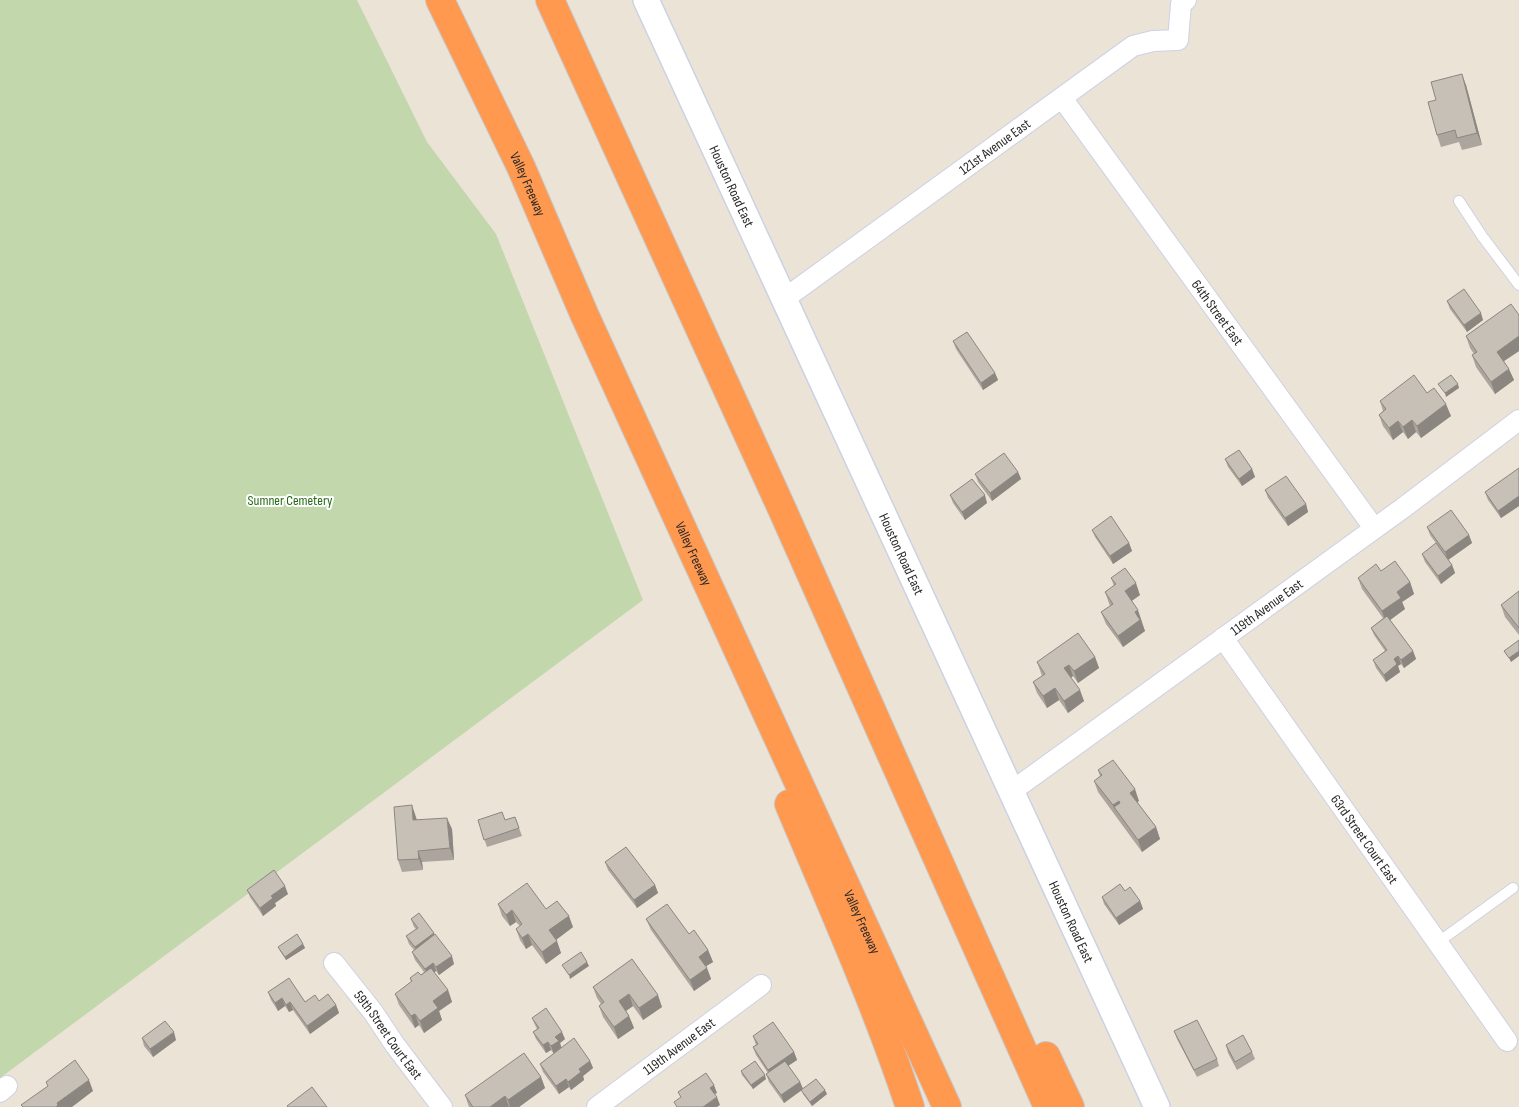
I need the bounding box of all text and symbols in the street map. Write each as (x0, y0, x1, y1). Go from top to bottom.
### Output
street label: 121st Avenue East (956, 115, 1034, 178)
street label: Houston Road East (705, 143, 758, 230)
street label: Valley Freeway (506, 149, 549, 219)
street label: 64th Street East (1188, 277, 1247, 349)
park label: Sumner Cemetery (248, 492, 333, 509)
street label: Houston Road East (875, 511, 927, 598)
street label: Valley Freeway (671, 519, 715, 589)
street label: 119th Avenue East (1227, 575, 1306, 639)
street label: 63rd Street Court East (1327, 792, 1401, 887)
street label: Houston Road East (1045, 878, 1097, 965)
street label: Valley Freeway (840, 887, 884, 957)
street label: 59th Street Court East (350, 987, 426, 1083)
street label: 119th Avenue East (640, 1014, 718, 1079)

